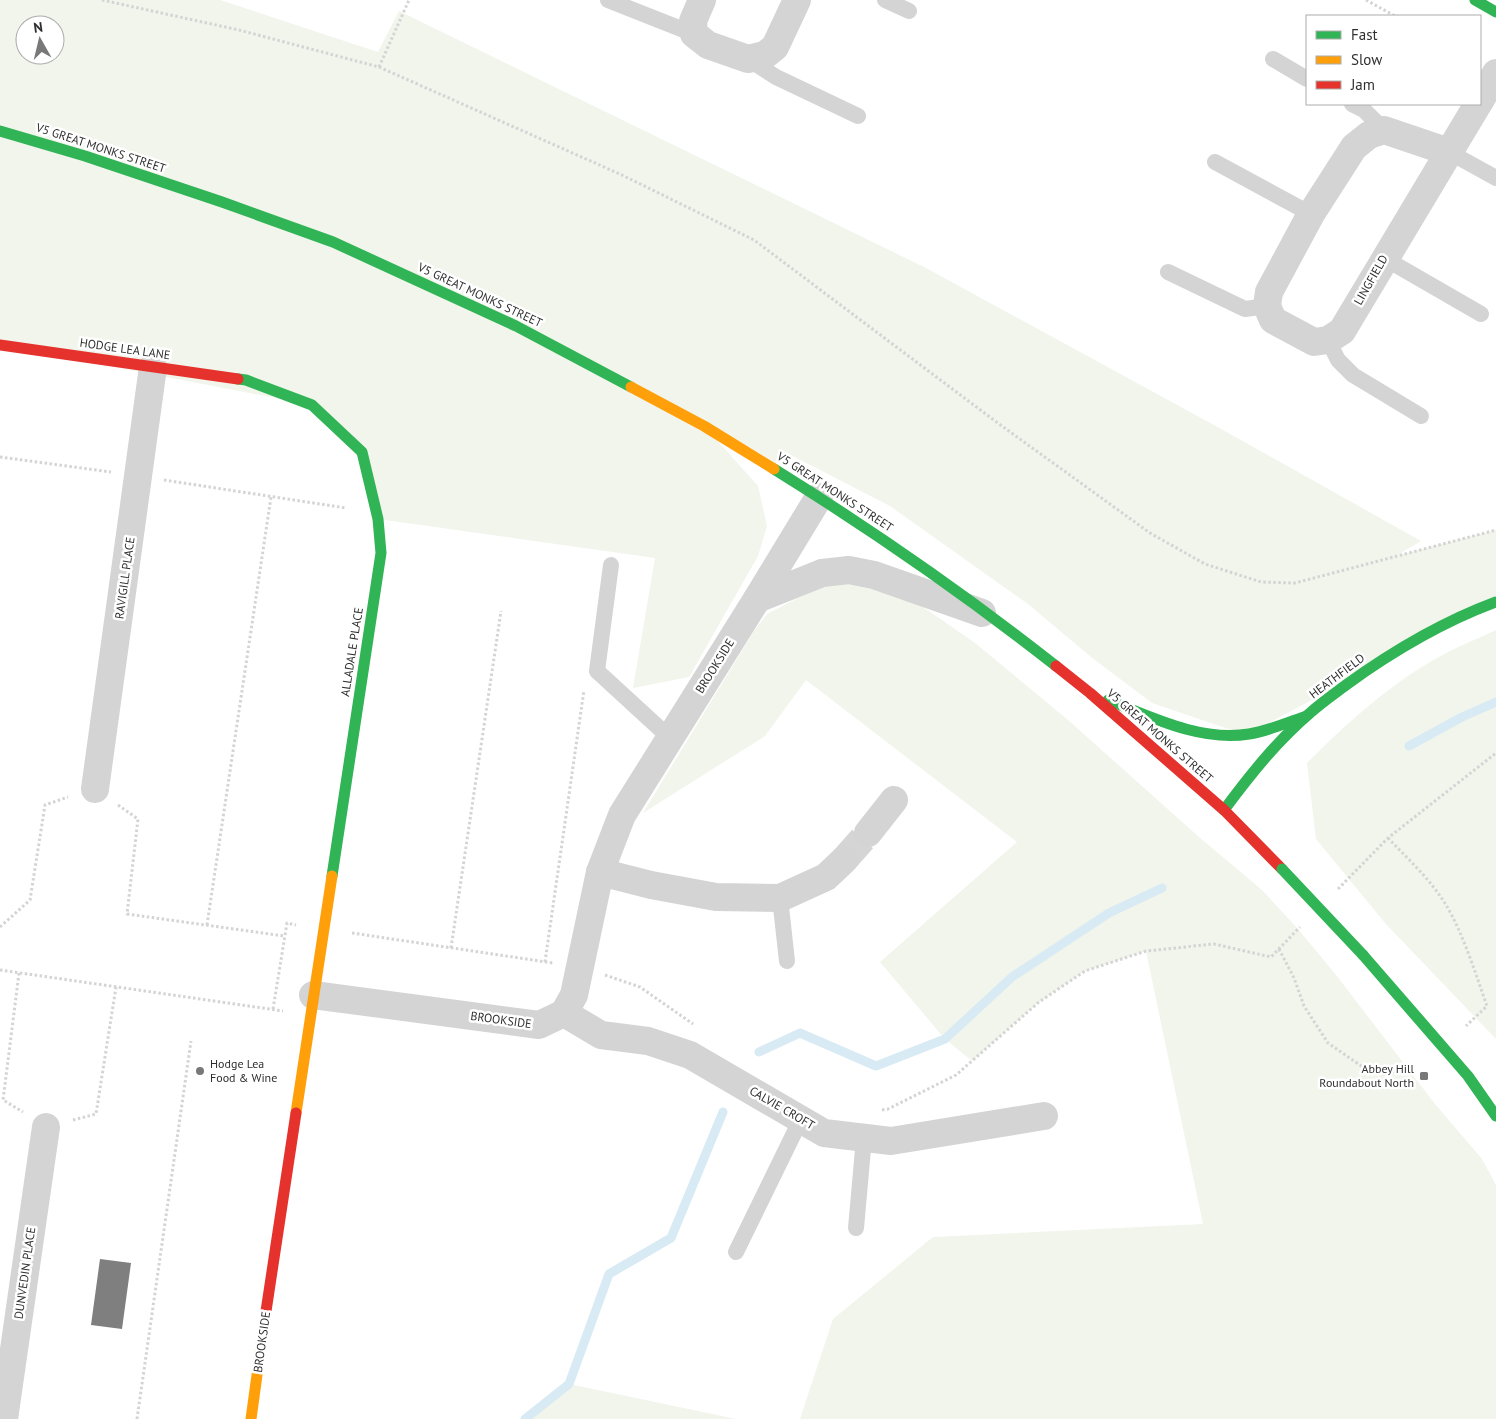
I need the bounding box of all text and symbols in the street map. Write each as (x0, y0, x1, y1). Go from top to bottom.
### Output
north arrow (15, 15, 65, 65)
legend (1306, 15, 1481, 105)
text: N (32, 18, 44, 37)
text: Fast (1351, 25, 1378, 44)
text: Slow (1351, 50, 1382, 69)
text: Jam (1350, 75, 1375, 94)
street label: V5 GREAT MONKS STREET (33, 119, 168, 176)
street label: LINGFIELD (1350, 252, 1391, 307)
street label: V5 GREAT MONKS STREET (415, 259, 545, 330)
street label: HODGE LEA LANE (79, 335, 171, 362)
street label: V5 GREAT MONKS STREET (774, 448, 896, 535)
street label: RAVIGILL PLACE (111, 536, 138, 620)
street label: ALLADALE PLACE (337, 606, 366, 698)
street label: BROOKSIDE (692, 636, 737, 696)
street label: HEATHFIELD (1306, 650, 1368, 701)
street label: V5 GREAT MONKS STREET (1104, 685, 1217, 786)
street label: BROOKSIDE (470, 1008, 533, 1031)
place label: Hodge Lea Food & Wine (210, 1056, 277, 1085)
place label: Abbey Hill Roundabout North (1319, 1061, 1414, 1090)
marker: Hodge Lea Food & Wine (194, 1065, 206, 1077)
marker: Abbey Hill Roundabout North (1418, 1070, 1430, 1082)
street label: CALVIE CROFT (747, 1083, 818, 1132)
street label: DUNVEDIN PLACE (11, 1226, 38, 1320)
street label: BROOKSIDE (250, 1310, 273, 1373)

